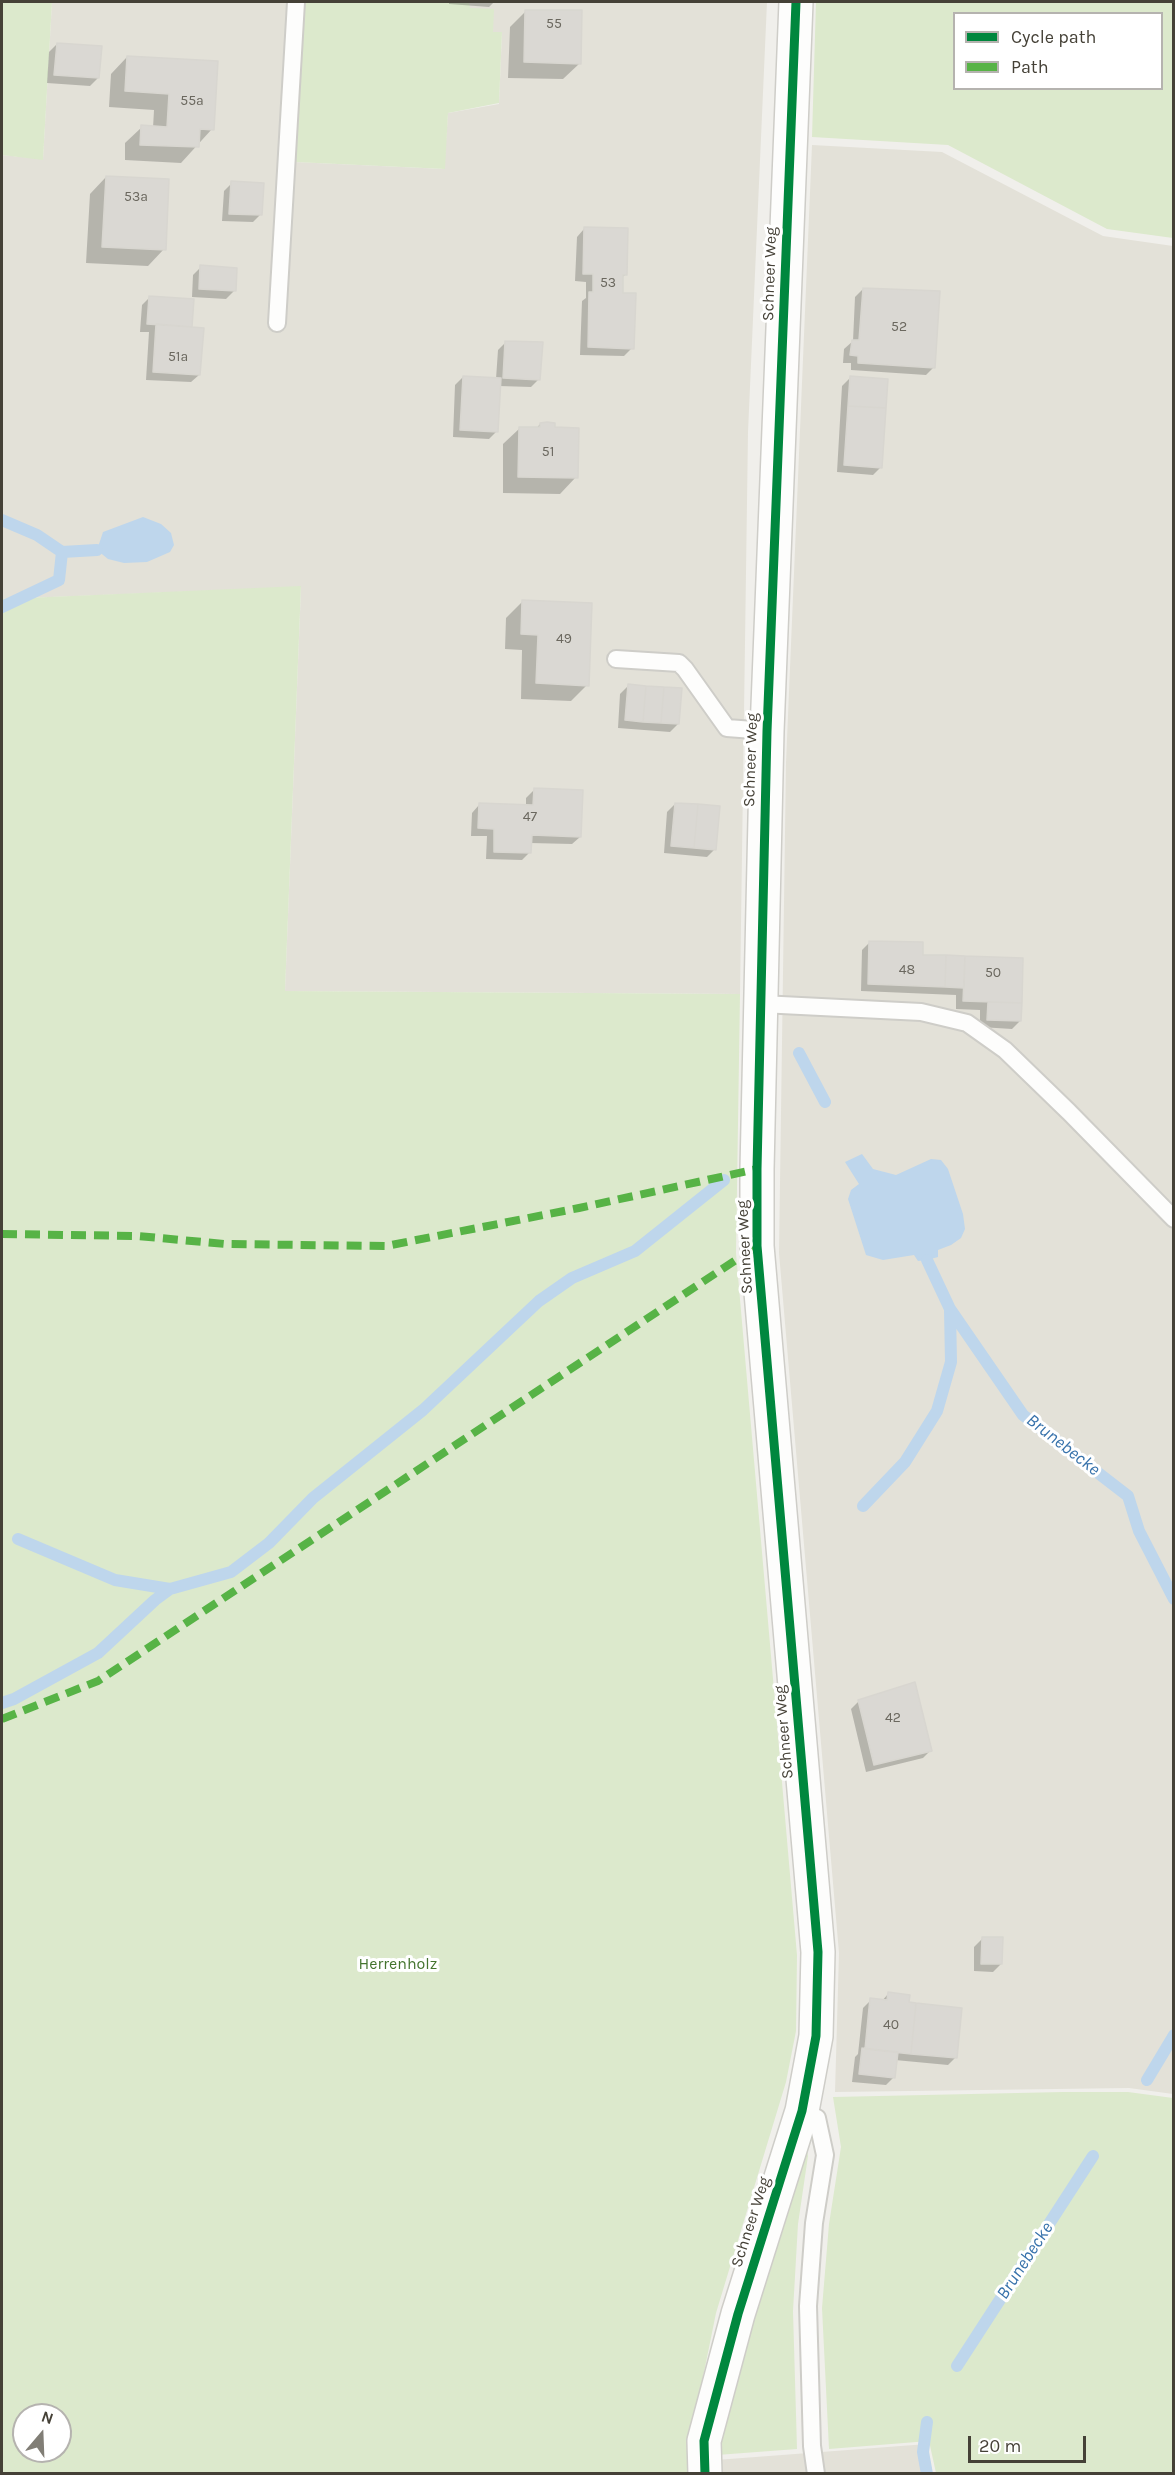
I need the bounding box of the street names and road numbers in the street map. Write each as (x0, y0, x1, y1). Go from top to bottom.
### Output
street label: Schneer Weg (759, 227, 781, 321)
street label: Schneer Weg (740, 713, 762, 807)
street label: Schneer Weg (733, 1199, 757, 1295)
street label: Schneer Weg (770, 1684, 798, 1780)
street label: Schneer Weg (727, 2174, 775, 2270)

